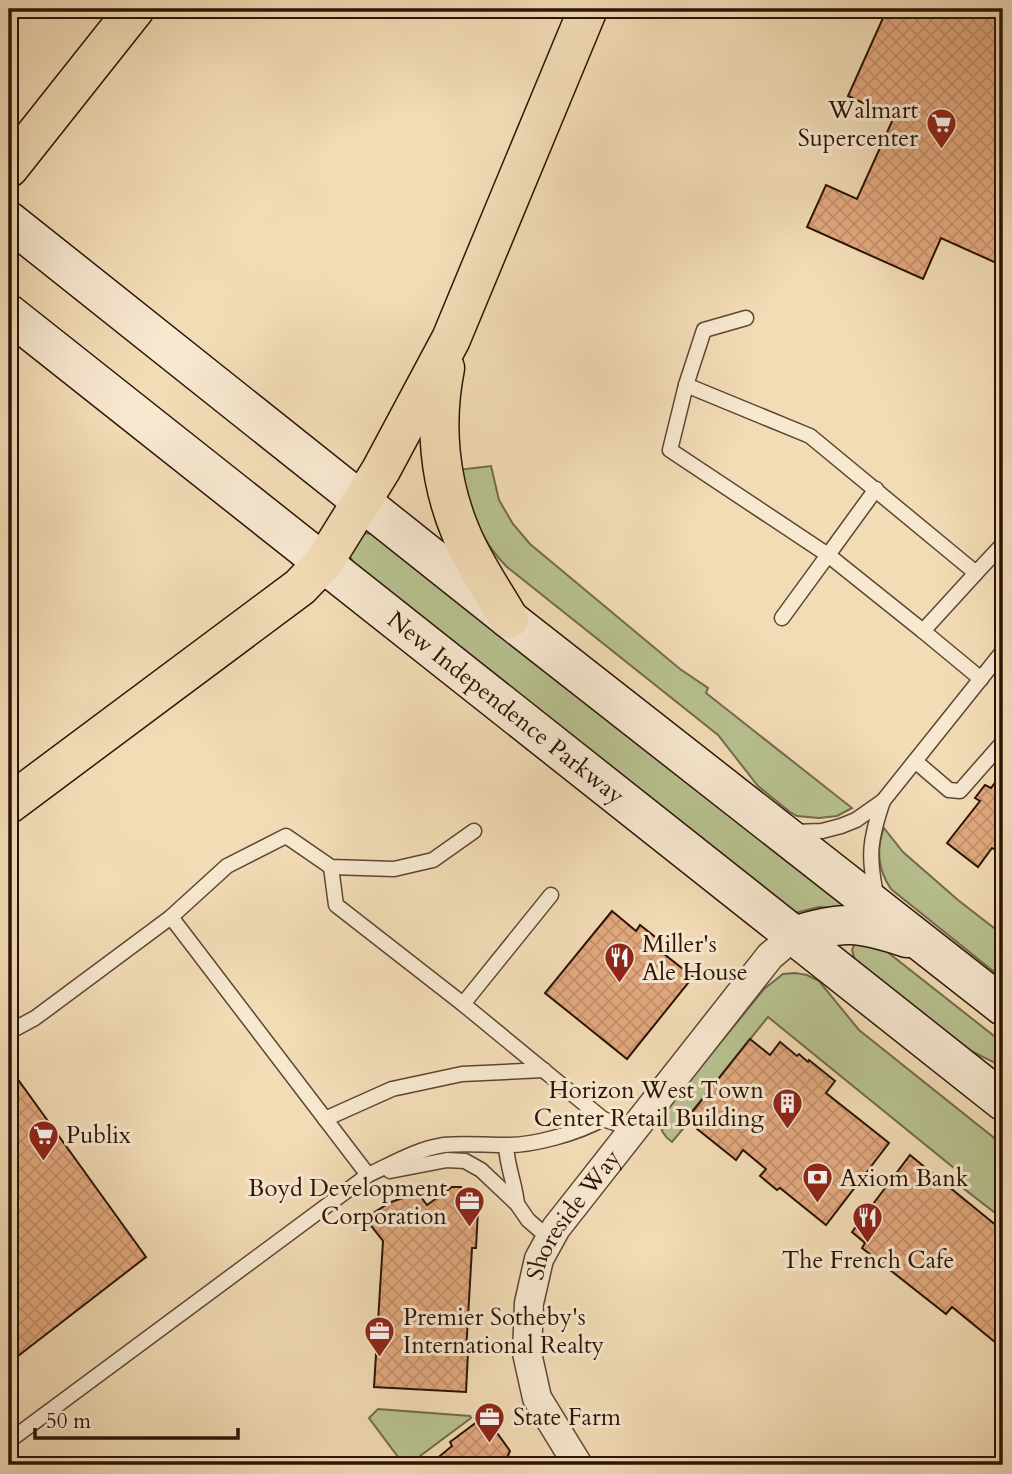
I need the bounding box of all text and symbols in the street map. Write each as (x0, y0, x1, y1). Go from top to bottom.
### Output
place label: Walmart Supercenter (798, 94, 918, 155)
supermarket icon: Walmart Supercenter (924, 107, 958, 151)
street label: New Independence Parkway (381, 603, 632, 812)
place label: Miller's Ale House (642, 928, 748, 989)
restaurant icon: Miller's Ale House (602, 941, 636, 985)
place label: Horizon West Town Center Retail Building (534, 1074, 765, 1135)
building icon: Horizon West Town Center Retail Building (770, 1087, 804, 1131)
supermarket icon: Publix (26, 1118, 60, 1162)
place label: Publix (66, 1119, 131, 1152)
street label: Shoreside Way (518, 1142, 629, 1283)
bank icon: Axiom Bank (800, 1161, 834, 1205)
place label: Axiom Bank (840, 1162, 969, 1195)
place label: Boyd Development Corporation (248, 1172, 447, 1233)
office icon: Boyd Development Corporation (453, 1185, 487, 1229)
restaurant icon: The French Cafe (851, 1201, 885, 1245)
place label: The French Cafe (782, 1244, 954, 1277)
place label: Premier Sotheby's International Realty (403, 1301, 605, 1362)
office icon: Premier Sotheby's International Realty (363, 1314, 397, 1358)
scale bar (35, 1397, 238, 1441)
office icon: State Farm (473, 1400, 507, 1444)
place label: State Farm (513, 1401, 622, 1434)
text: 50 m (46, 1407, 91, 1436)

